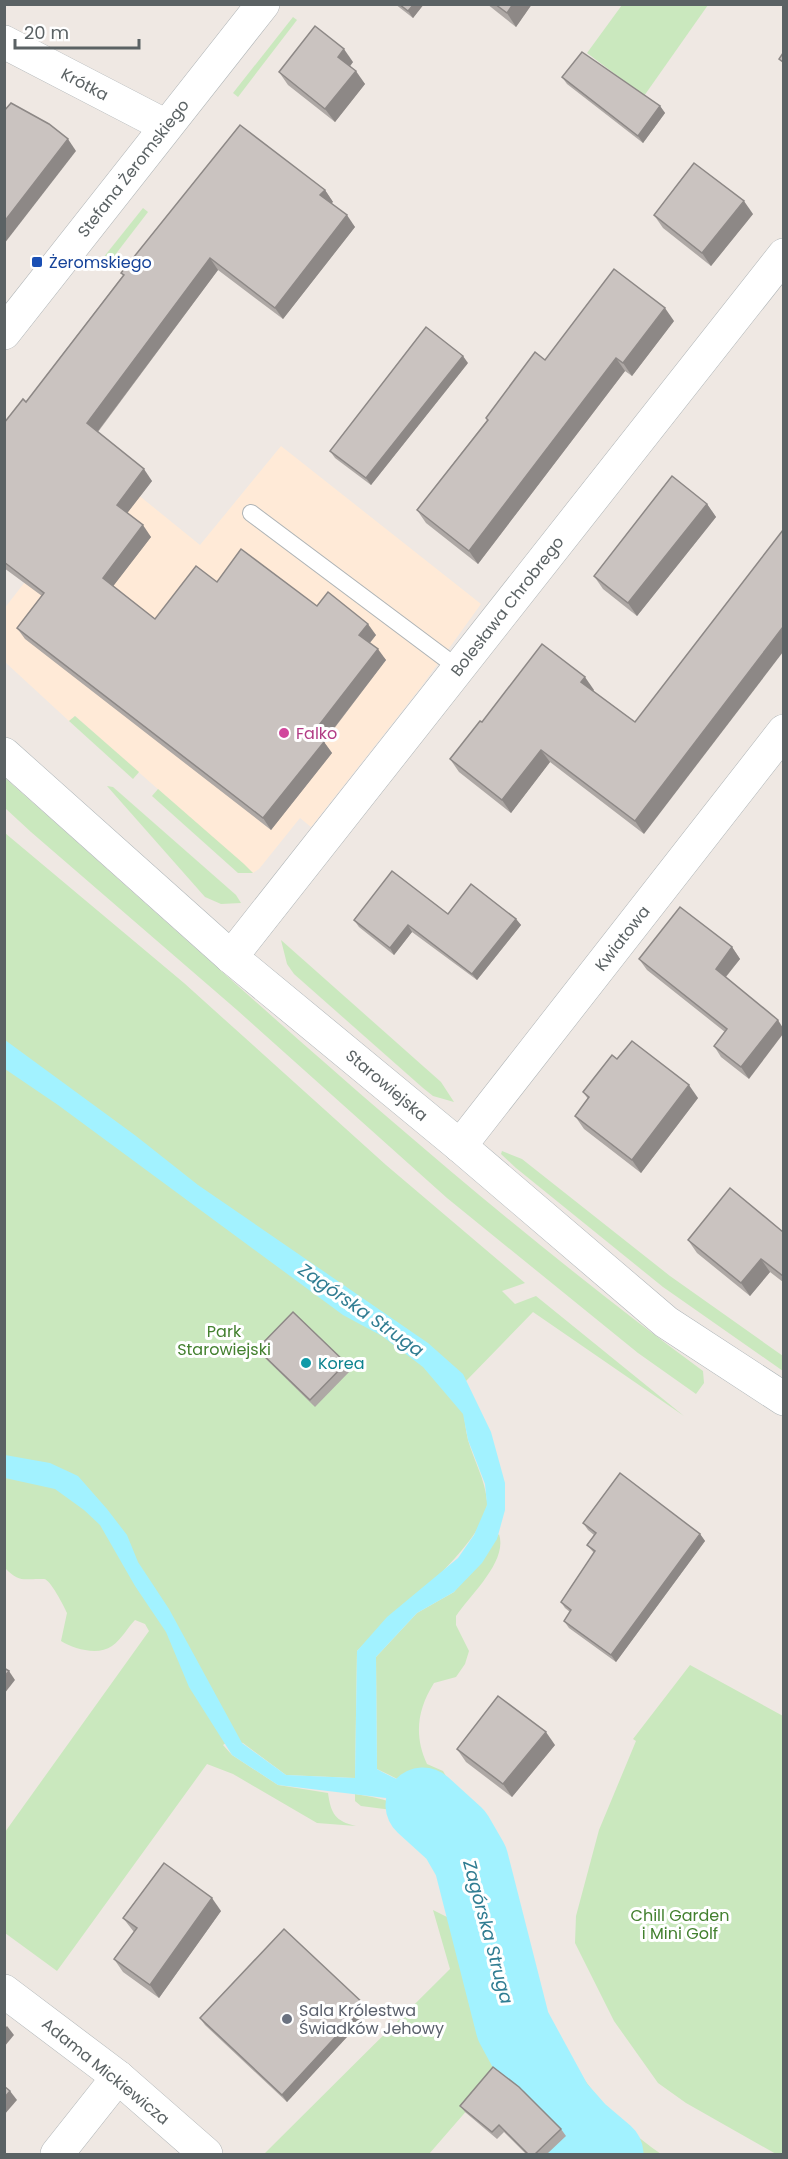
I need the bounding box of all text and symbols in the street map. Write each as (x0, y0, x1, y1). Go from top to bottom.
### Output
scale bar (15, 12, 140, 50)
text: 20 m (24, 20, 69, 45)
street label: Krótka (57, 62, 113, 106)
street label: Stefana Żeromskiego (72, 95, 195, 242)
place label: Żeromskiego (49, 251, 152, 274)
marker: Żeromskiego (30, 255, 44, 269)
street label: Bolesława Chrobrego (445, 532, 569, 681)
place label: Falko (296, 722, 337, 745)
marker: Falko (277, 726, 291, 740)
street label: Kwiatowa (589, 901, 655, 976)
street label: Starowiejska (341, 1044, 433, 1127)
water label: Zagórska Struga (293, 1256, 429, 1362)
park label: Park Starowiejski (177, 1320, 271, 1361)
place label: Korea (318, 1352, 365, 1375)
marker: Korea (299, 1356, 313, 1370)
water label: Zagórska Struga (457, 1856, 520, 2007)
park label: Chill Garden i Mini Golf (631, 1904, 729, 1945)
place label: Sala Królestwa Świadków Jehowy (299, 1999, 444, 2040)
marker: Sala Królestwa Świadków Jehowy (280, 2012, 294, 2026)
street label: Adama Mickiewicza (37, 2013, 174, 2130)

